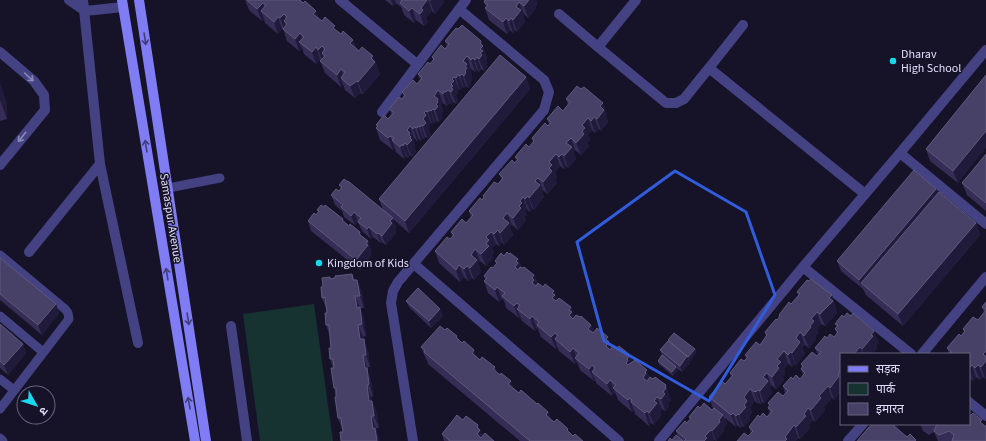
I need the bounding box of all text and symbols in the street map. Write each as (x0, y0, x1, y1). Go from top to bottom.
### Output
one-way arrow (141, 32, 149, 45)
place label: Dharav High School (901, 46, 961, 77)
marker: Dharav High School (888, 56, 898, 66)
one-way arrow (24, 72, 34, 82)
one-way arrow (18, 132, 27, 143)
one-way arrow (142, 140, 150, 153)
street label: Samaspur Avenue (155, 172, 186, 264)
place label: Kingdom of Kids (327, 255, 409, 272)
marker: Kingdom of Kids (314, 258, 324, 268)
one-way arrow (163, 268, 171, 281)
one-way arrow (184, 312, 192, 325)
legend (840, 353, 970, 425)
text: सड़क (876, 361, 901, 378)
text: पार्क (876, 381, 896, 398)
north arrow (16, 385, 56, 425)
one-way arrow (185, 396, 193, 409)
text: इमारत (876, 401, 905, 418)
text: उ (35, 404, 51, 419)

